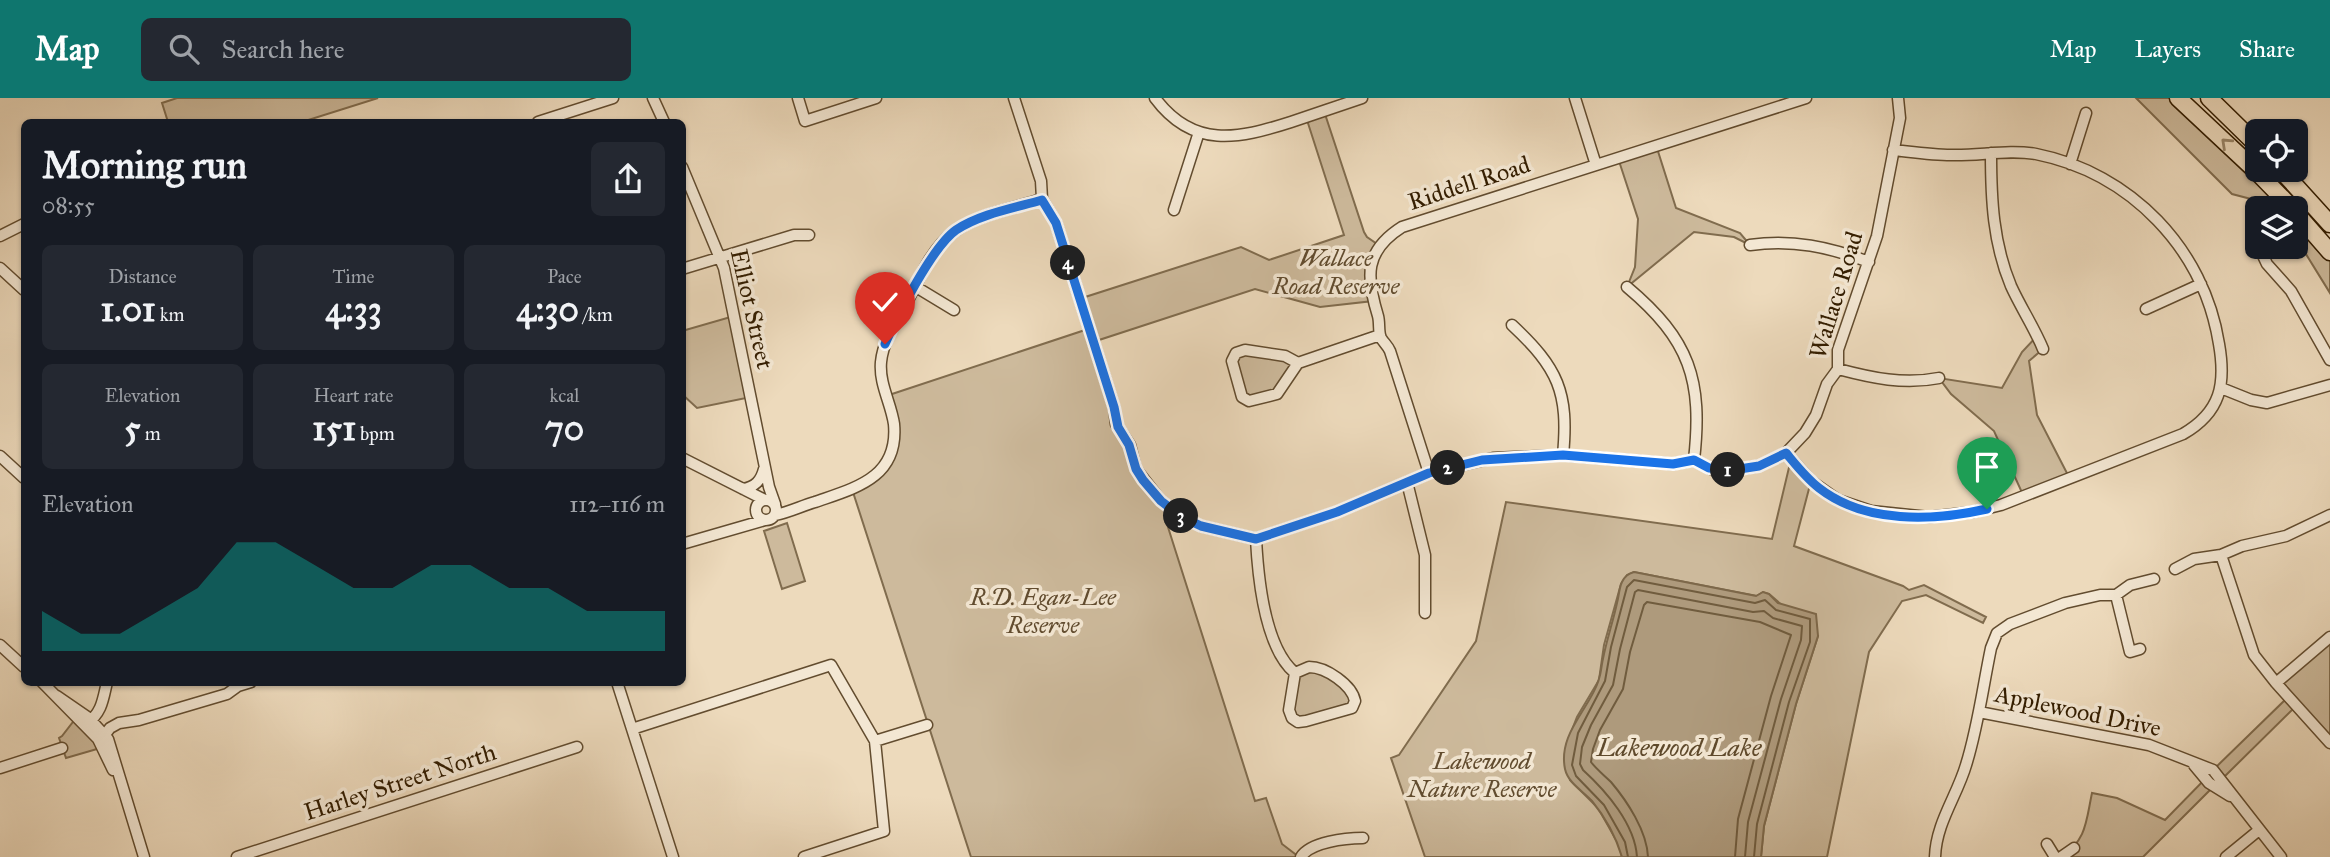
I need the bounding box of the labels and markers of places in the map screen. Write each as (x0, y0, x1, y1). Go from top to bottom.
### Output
pin: 4 (1050, 246, 1086, 280)
pin (855, 272, 915, 344)
pin (1957, 437, 2017, 509)
pin: 2 (1430, 450, 1466, 486)
pin: 1 (1710, 452, 1746, 488)
pin: 3 (1164, 498, 1198, 534)

